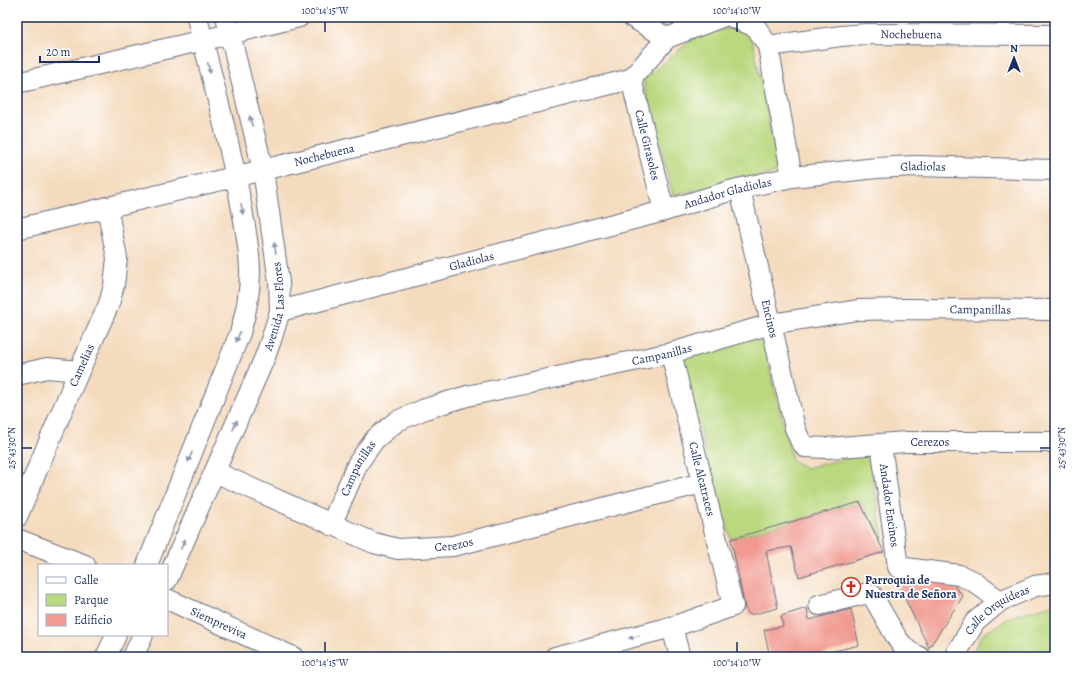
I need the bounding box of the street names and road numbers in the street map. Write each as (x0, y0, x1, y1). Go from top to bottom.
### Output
street label: Nochebuena (880, 26, 942, 42)
street label: Calle Girasoles (631, 108, 664, 182)
street label: Nochebuena (292, 140, 356, 170)
street label: Gladiolas (900, 158, 946, 175)
street label: Andador Gladiolas (681, 174, 773, 213)
street label: Gladiolas (448, 248, 496, 275)
street label: Avenida Las Flores (260, 261, 288, 354)
street label: Encinos (758, 298, 782, 340)
street label: Campanillas (950, 301, 1011, 318)
street label: Campanillas (630, 339, 694, 369)
street label: Camelias (65, 341, 98, 389)
street label: Cerezos (910, 434, 950, 450)
street label: Campanillas (337, 437, 380, 499)
street label: Calle Alcatraces (685, 440, 719, 518)
street label: Andador Encinos (876, 462, 903, 548)
street label: Cerezos (434, 533, 475, 555)
street label: Calle Orquídeas (961, 581, 1032, 638)
street label: Siempreviva (188, 603, 250, 643)

